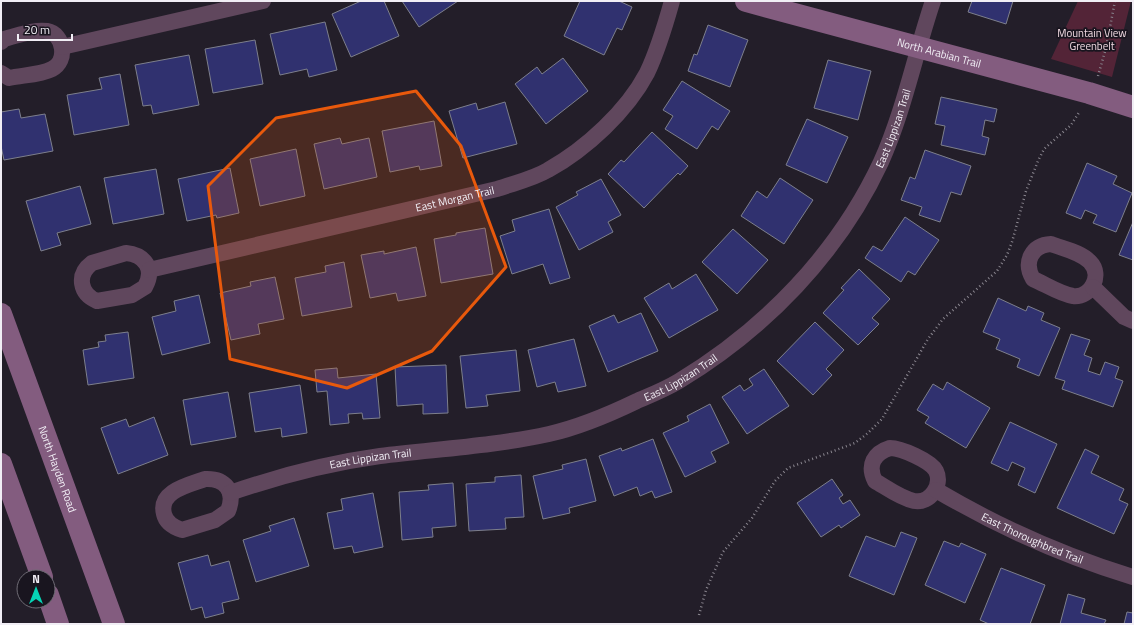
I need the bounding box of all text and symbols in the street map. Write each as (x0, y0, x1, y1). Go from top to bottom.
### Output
scale bar (18, 16, 72, 42)
text: 20 m (24, 20, 50, 39)
park label: Mountain View Greenbelt (1057, 25, 1127, 54)
street label: North Arabian Trail (895, 34, 983, 72)
street label: East Lippizan Trail (871, 87, 914, 170)
street label: East Morgan Trail (414, 182, 496, 216)
street label: East Lippizan Trail (641, 350, 721, 405)
street label: North Hayden Road (34, 424, 81, 515)
street label: East Lippizan Trail (328, 444, 412, 473)
street label: East Thoroughbred Trail (979, 509, 1086, 568)
north arrow (16, 569, 56, 609)
text: N (32, 571, 40, 587)

